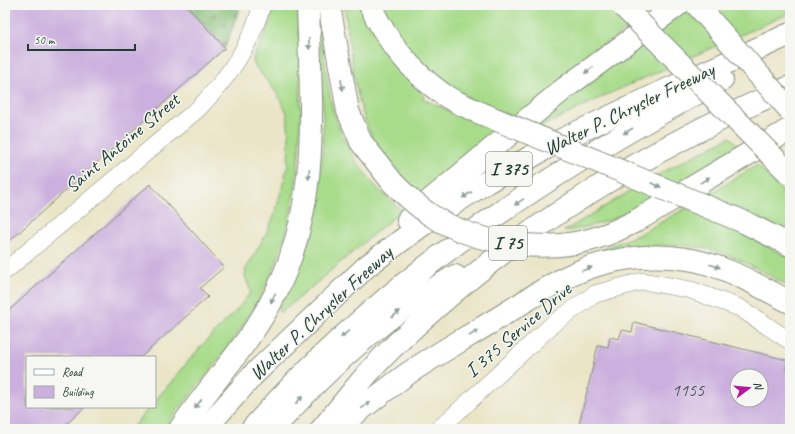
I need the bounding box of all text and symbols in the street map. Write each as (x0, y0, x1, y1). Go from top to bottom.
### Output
scale bar (28, 26, 135, 52)
text: 50 m (34, 32, 56, 48)
one-way arrow (306, 38, 312, 51)
street label: Walter P. Chrysler Freeway (540, 56, 720, 161)
one-way arrow (584, 65, 595, 74)
one-way arrow (340, 79, 346, 91)
street label: Saint Antoine Street (59, 86, 186, 198)
one-way arrow (622, 128, 634, 135)
road number: I 375 (486, 152, 532, 186)
one-way arrow (306, 168, 313, 180)
one-way arrow (700, 176, 710, 184)
one-way arrow (651, 182, 662, 188)
one-way arrow (462, 191, 472, 199)
one-way arrow (513, 198, 524, 206)
road number: I 75 (489, 226, 527, 260)
street label: Walter P. Chrysler Freeway (244, 239, 399, 386)
one-way arrow (709, 263, 721, 269)
one-way arrow (582, 265, 594, 271)
street label: I 375 Service Drive (460, 276, 577, 383)
one-way arrow (270, 292, 276, 304)
one-way arrow (391, 309, 402, 318)
one-way arrow (340, 329, 350, 338)
one-way arrow (468, 329, 480, 336)
legend (26, 356, 156, 408)
text: Road (62, 364, 84, 380)
north arrow (729, 368, 769, 408)
house number: 1155 (672, 379, 705, 401)
text: N (751, 380, 767, 393)
text: Building (62, 384, 94, 400)
one-way arrow (294, 395, 304, 405)
one-way arrow (194, 398, 203, 409)
one-way arrow (361, 401, 372, 409)

